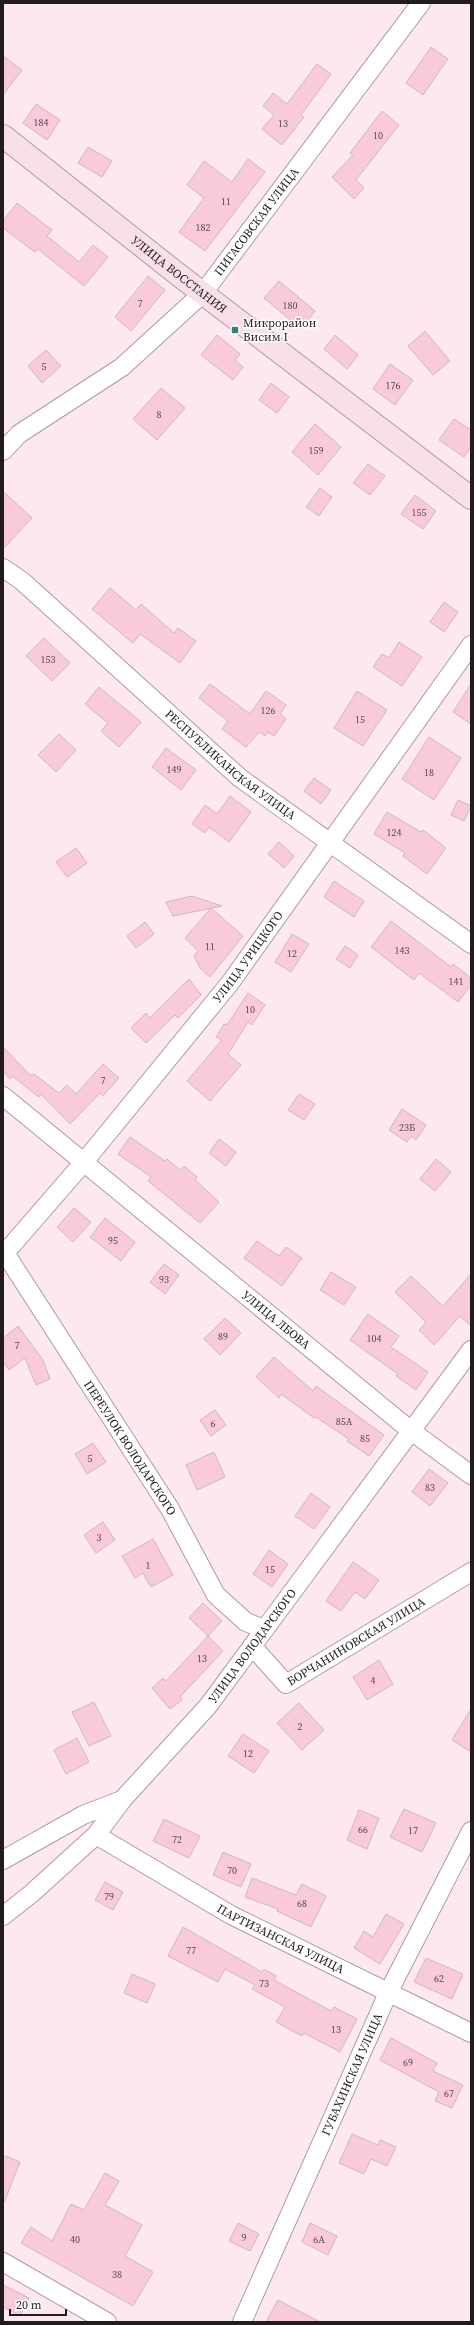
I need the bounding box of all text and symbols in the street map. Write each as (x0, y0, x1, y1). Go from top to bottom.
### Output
house number: 184 (34, 116, 49, 129)
house number: 13 (278, 117, 288, 130)
house number: 10 (373, 129, 383, 142)
street label: ПИГАСОВСКАЯ УЛИЦА (211, 164, 302, 279)
house number: 11 (221, 195, 231, 208)
house number: 182 (196, 221, 211, 234)
street label: УЛИЦА ВОССТАНИЯ (128, 232, 230, 317)
house number: 7 (138, 297, 143, 310)
house number: 180 (283, 299, 298, 312)
place label: Микрорайон Висим I (243, 315, 317, 345)
marker: Микрорайон Висим I (230, 325, 240, 335)
house number: 5 (42, 360, 47, 373)
house number: 176 (386, 379, 401, 392)
house number: 8 (157, 408, 162, 421)
house number: 159 (309, 444, 324, 457)
house number: 155 (412, 506, 427, 519)
house number: 153 (41, 653, 56, 666)
house number: 126 (261, 704, 276, 717)
street label: РЕСПУБЛИКАНСКАЯ УЛИЦА (162, 706, 299, 824)
house number: 15 (355, 713, 365, 726)
house number: 149 (167, 763, 182, 776)
house number: 18 (424, 766, 434, 779)
house number: 124 (387, 826, 402, 839)
street label: УЛИЦА УРИЦКОГО (209, 908, 287, 1006)
house number: 11 (205, 940, 215, 953)
house number: 143 (395, 944, 410, 957)
house number: 12 (287, 947, 297, 960)
house number: 141 (449, 975, 464, 988)
house number: 10 (245, 1003, 255, 1016)
house number: 7 (101, 1074, 106, 1087)
house number: 23Б (399, 1121, 415, 1134)
house number: 95 (108, 1234, 118, 1247)
house number: 93 (159, 1273, 169, 1286)
street label: УЛИЦА ЛБОВА (238, 1287, 313, 1353)
house number: 89 (218, 1330, 228, 1343)
house number: 104 (367, 1332, 382, 1345)
house number: 7 (15, 1339, 20, 1352)
street label: ПЕРЕУЛОК ВОЛОДАРСКОГО (80, 1377, 180, 1519)
house number: 85А (336, 1415, 353, 1428)
house number: 6 (211, 1417, 216, 1430)
house number: 85 (360, 1432, 370, 1445)
house number: 5 (88, 1452, 93, 1465)
house number: 83 (425, 1481, 435, 1494)
house number: 3 (97, 1531, 102, 1544)
house number: 1 (146, 1559, 151, 1572)
house number: 15 (265, 1563, 275, 1576)
street label: УЛИЦА ВОЛОДАРСКОГО (205, 1586, 300, 1706)
street label: БОРЧАНИНОВСКАЯ УЛИЦА (284, 1594, 428, 1689)
house number: 13 (197, 1652, 207, 1665)
house number: 4 (371, 1674, 376, 1687)
house number: 2 (298, 1720, 303, 1733)
house number: 12 (243, 1747, 253, 1760)
house number: 66 (358, 1823, 368, 1836)
house number: 17 (408, 1824, 418, 1837)
house number: 72 (172, 1833, 182, 1846)
house number: 70 (227, 1864, 237, 1877)
house number: 79 (104, 1890, 114, 1903)
house number: 68 (297, 1897, 307, 1910)
street label: ПАРТИЗАНСКАЯ УЛИЦА (214, 1900, 347, 1978)
house number: 77 (186, 1944, 196, 1957)
house number: 62 (434, 1972, 444, 1985)
house number: 73 (259, 1977, 269, 1990)
street label: ГУБАХИНСКАЯ УЛИЦА (318, 2011, 386, 2138)
house number: 13 (331, 2023, 341, 2036)
house number: 69 (403, 2056, 413, 2069)
house number: 67 (444, 2087, 454, 2100)
house number: 9 (242, 2231, 247, 2244)
house number: 40 (70, 2233, 80, 2246)
house number: 6А (313, 2233, 325, 2246)
house number: 38 (112, 2268, 122, 2281)
scale bar (10, 2291, 66, 2317)
text: 20 m (16, 2297, 42, 2313)

